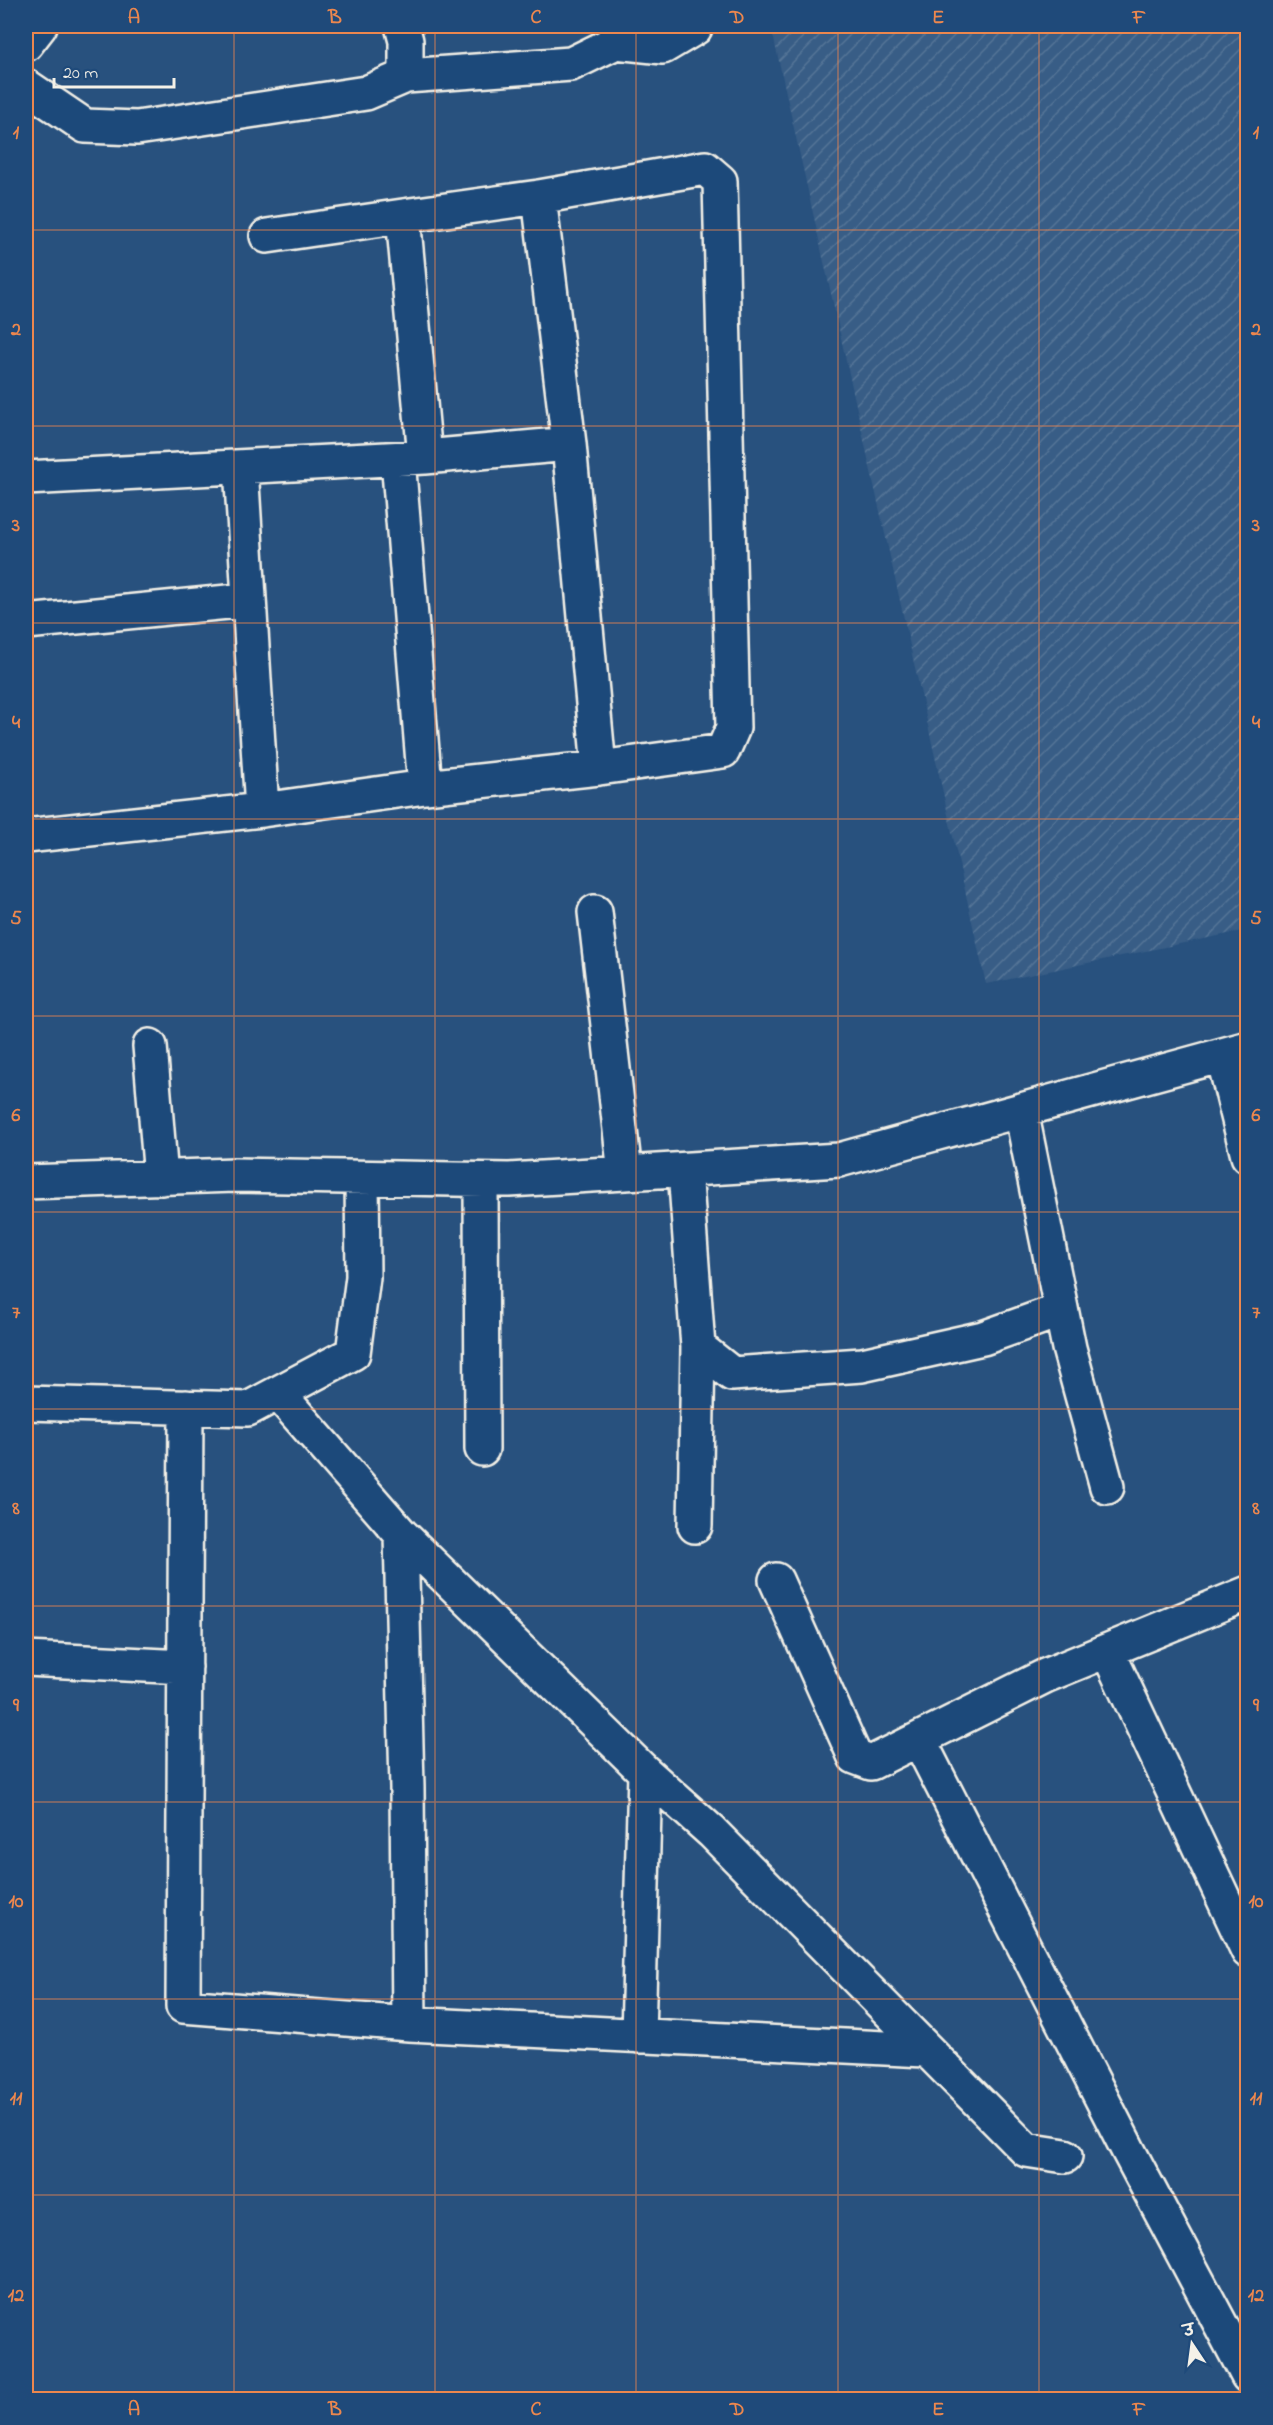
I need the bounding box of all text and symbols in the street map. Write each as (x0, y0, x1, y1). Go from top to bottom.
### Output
text: A (128, 4, 140, 33)
text: B (327, 4, 342, 33)
text: C (531, 4, 542, 33)
text: D (729, 4, 744, 33)
text: E (932, 4, 944, 33)
text: F (1132, 4, 1146, 33)
scale bar (54, 51, 174, 89)
text: 20 m (63, 61, 98, 87)
text: 1 (13, 119, 20, 148)
text: 1 (1253, 119, 1260, 148)
text: 2 (10, 316, 21, 345)
text: 2 (1250, 316, 1261, 345)
text: 3 (11, 512, 20, 541)
text: 3 (1251, 512, 1260, 541)
text: 4 (12, 709, 21, 738)
text: 4 (1252, 709, 1261, 738)
text: 5 (10, 905, 22, 934)
text: 5 (1250, 905, 1262, 934)
text: 6 (12, 1102, 21, 1131)
text: 6 (1252, 1102, 1261, 1131)
text: 7 (12, 1299, 21, 1328)
text: 7 (1252, 1299, 1261, 1328)
text: 8 (11, 1495, 20, 1524)
text: 8 (1251, 1495, 1260, 1524)
text: 9 (12, 1692, 20, 1721)
text: 9 (1252, 1692, 1260, 1721)
text: 10 (9, 1888, 24, 1917)
text: 10 (1249, 1888, 1264, 1917)
text: 11 (10, 2085, 23, 2114)
text: 11 (1250, 2085, 1263, 2114)
text: 12 (8, 2282, 24, 2311)
text: 12 (1248, 2282, 1264, 2311)
north arrow (1162, 2314, 1222, 2374)
text: उ (1179, 2318, 1198, 2345)
text: A (128, 2396, 140, 2425)
text: B (327, 2396, 342, 2425)
text: C (531, 2396, 542, 2425)
text: D (729, 2396, 744, 2425)
text: E (932, 2396, 944, 2425)
text: F (1132, 2396, 1146, 2425)

